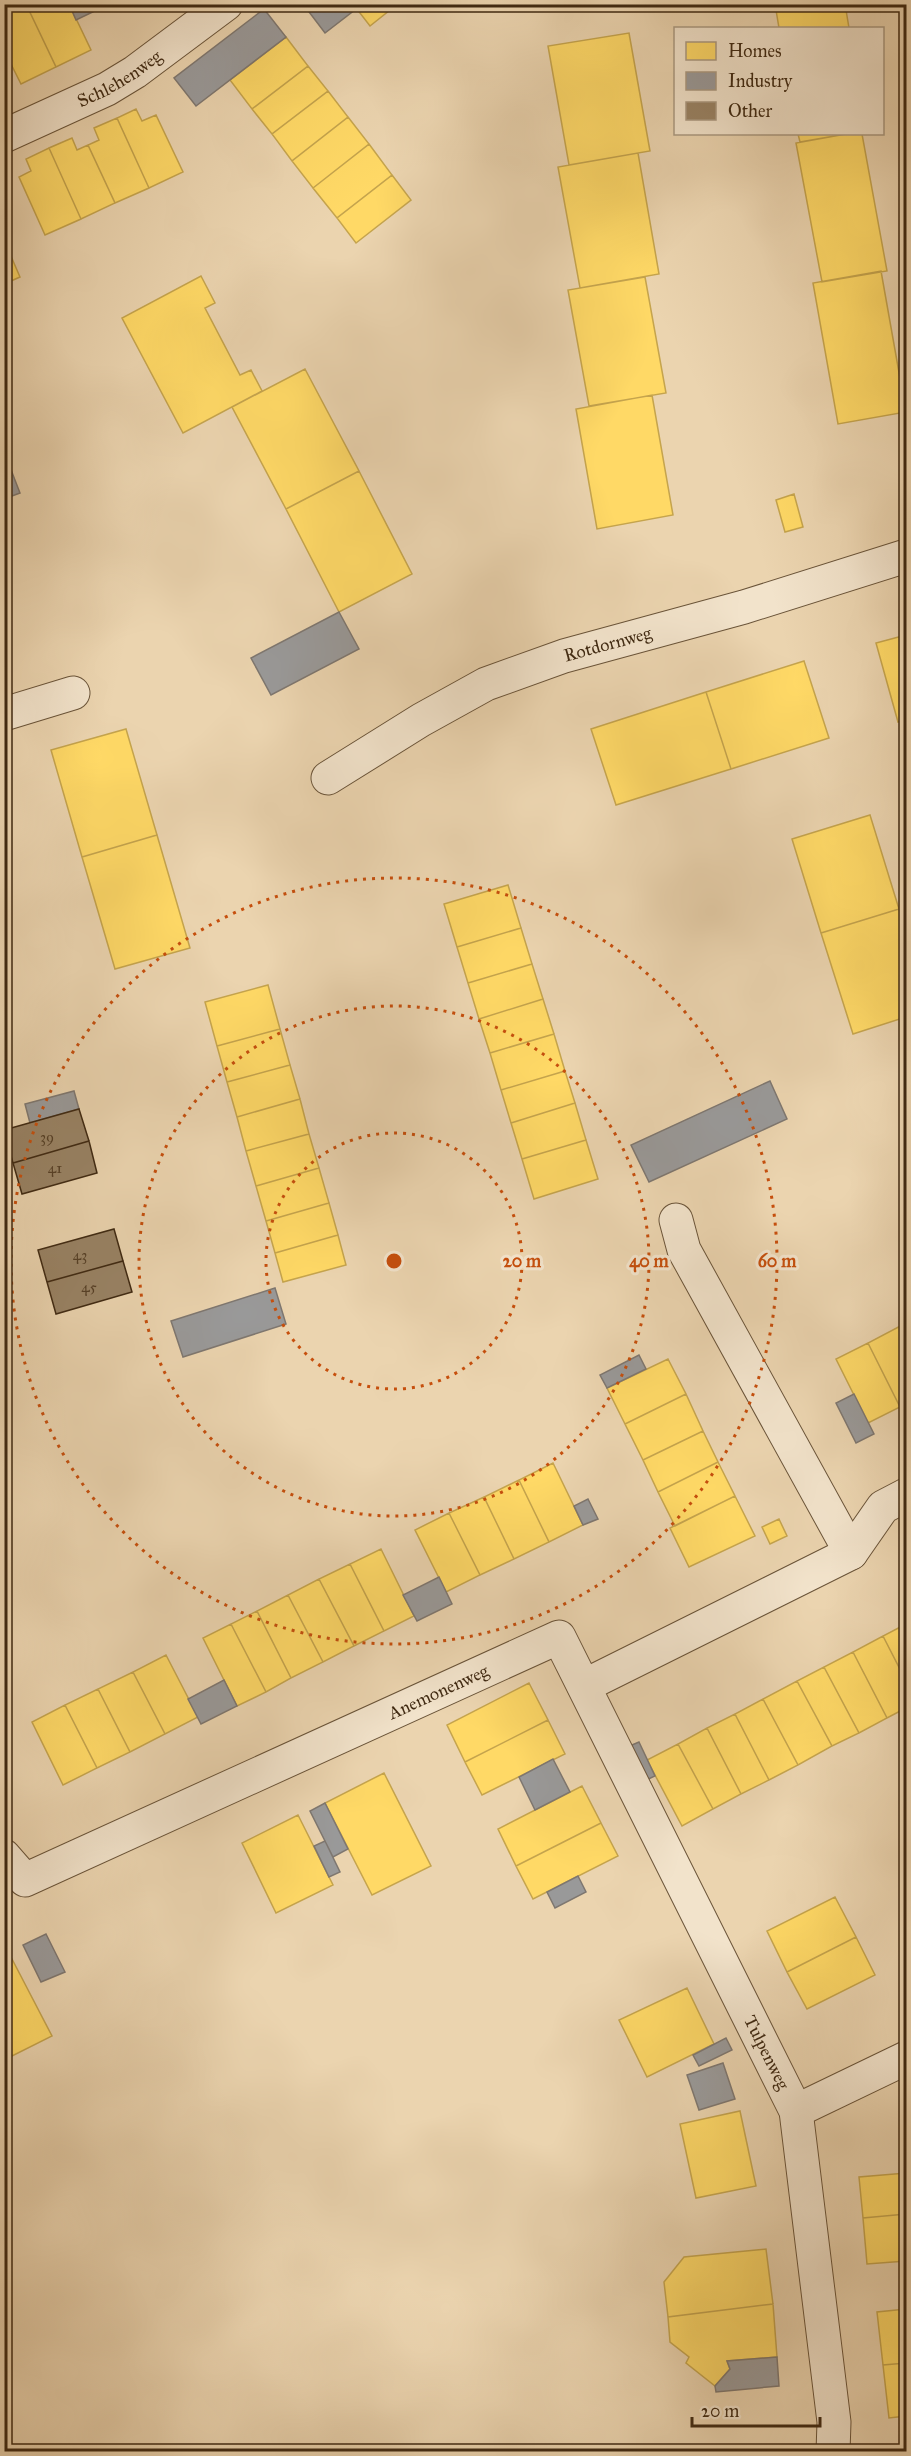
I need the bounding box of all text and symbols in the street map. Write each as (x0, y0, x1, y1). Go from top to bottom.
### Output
legend (674, 27, 884, 135)
text: Homes (728, 40, 782, 62)
street label: Schlehenweg (74, 45, 167, 112)
text: Industry (728, 70, 793, 92)
text: Other (728, 100, 773, 122)
street label: Rotdornweg (561, 622, 655, 667)
house number: 39 (40, 1128, 54, 1146)
house number: 41 (48, 1159, 62, 1177)
house number: 43 (73, 1246, 87, 1264)
text: 20 m (503, 1250, 542, 1272)
text: 40 m (629, 1250, 670, 1273)
text: 60 m (758, 1250, 797, 1272)
centre of rings (384, 1251, 404, 1271)
house number: 45 (81, 1278, 97, 1296)
street label: Anemonenweg (384, 1659, 493, 1725)
street label: Tulpenweg (739, 2012, 795, 2094)
scale bar (692, 2390, 820, 2428)
text: 20 m (701, 2400, 739, 2422)

